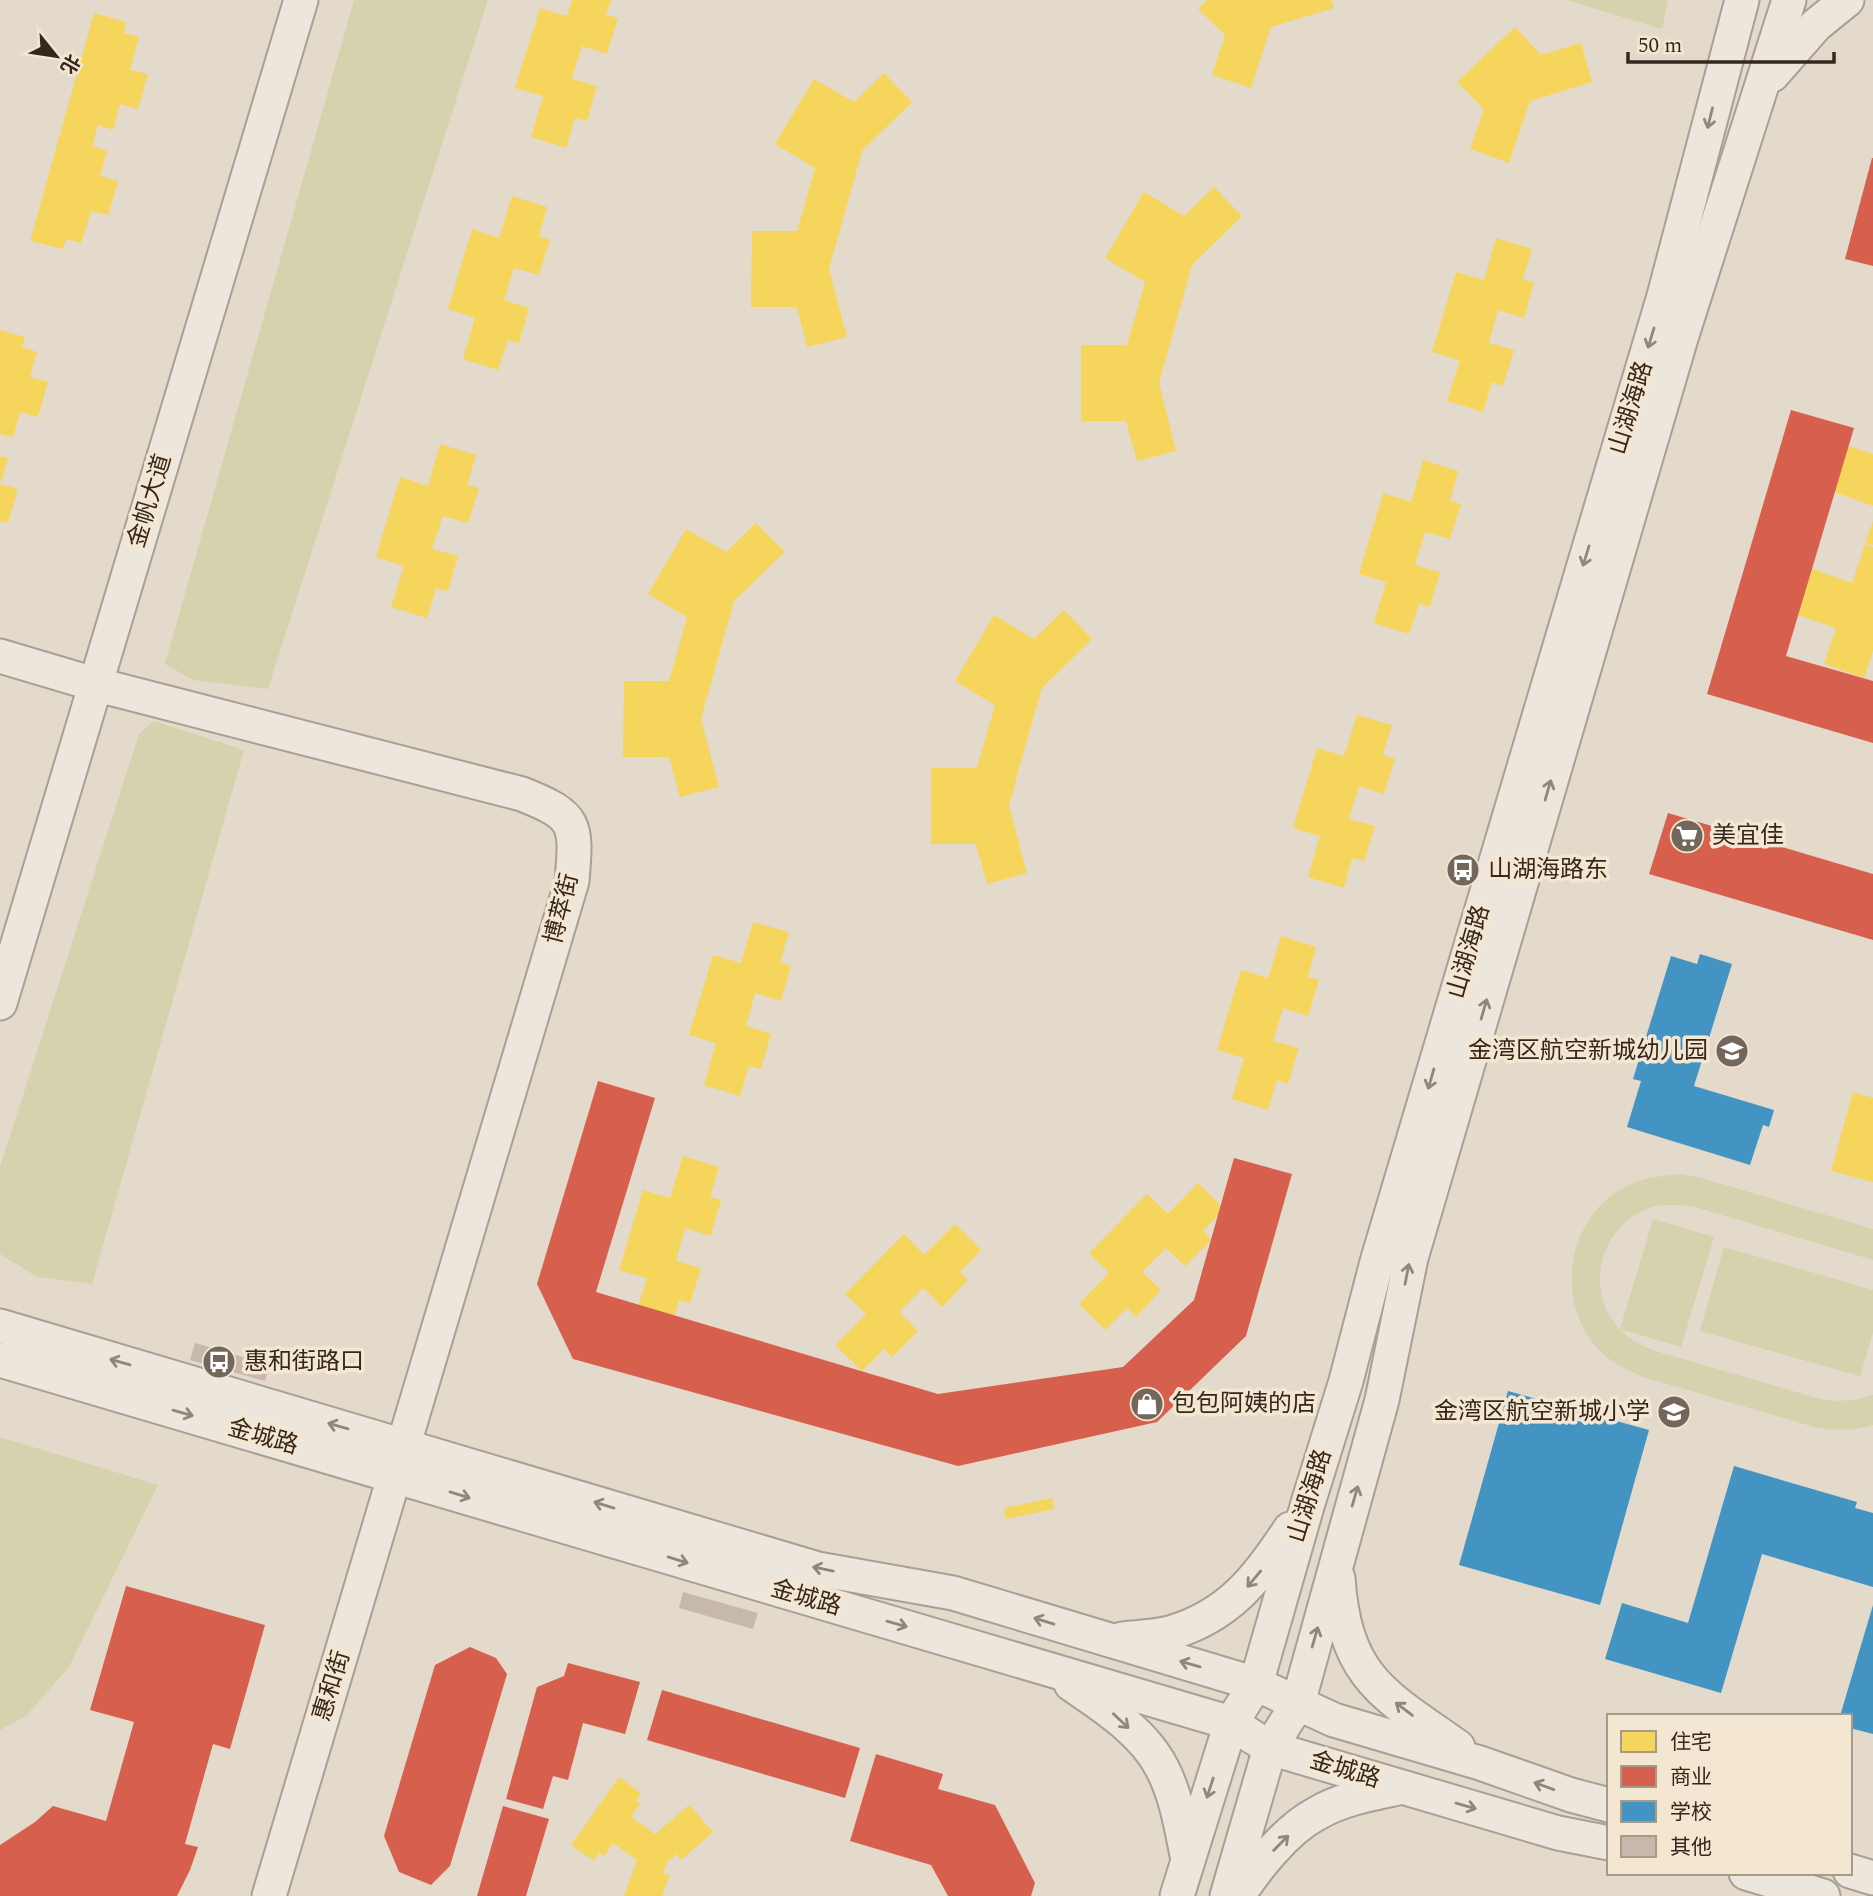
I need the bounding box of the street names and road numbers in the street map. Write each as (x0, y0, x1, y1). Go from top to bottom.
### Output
street label: 山湖海路 (1600, 357, 1662, 459)
street label: 金帆大道 (119, 450, 181, 552)
street label: 博萃街 (536, 870, 588, 948)
street label: 山湖海路 (1438, 901, 1500, 1003)
street label: 金城路 (223, 1410, 303, 1464)
street label: 山湖海路 (1279, 1445, 1341, 1547)
street label: 金城路 (766, 1571, 846, 1625)
street label: 惠和街 (304, 1646, 360, 1726)
street label: 金城路 (1305, 1742, 1385, 1798)

